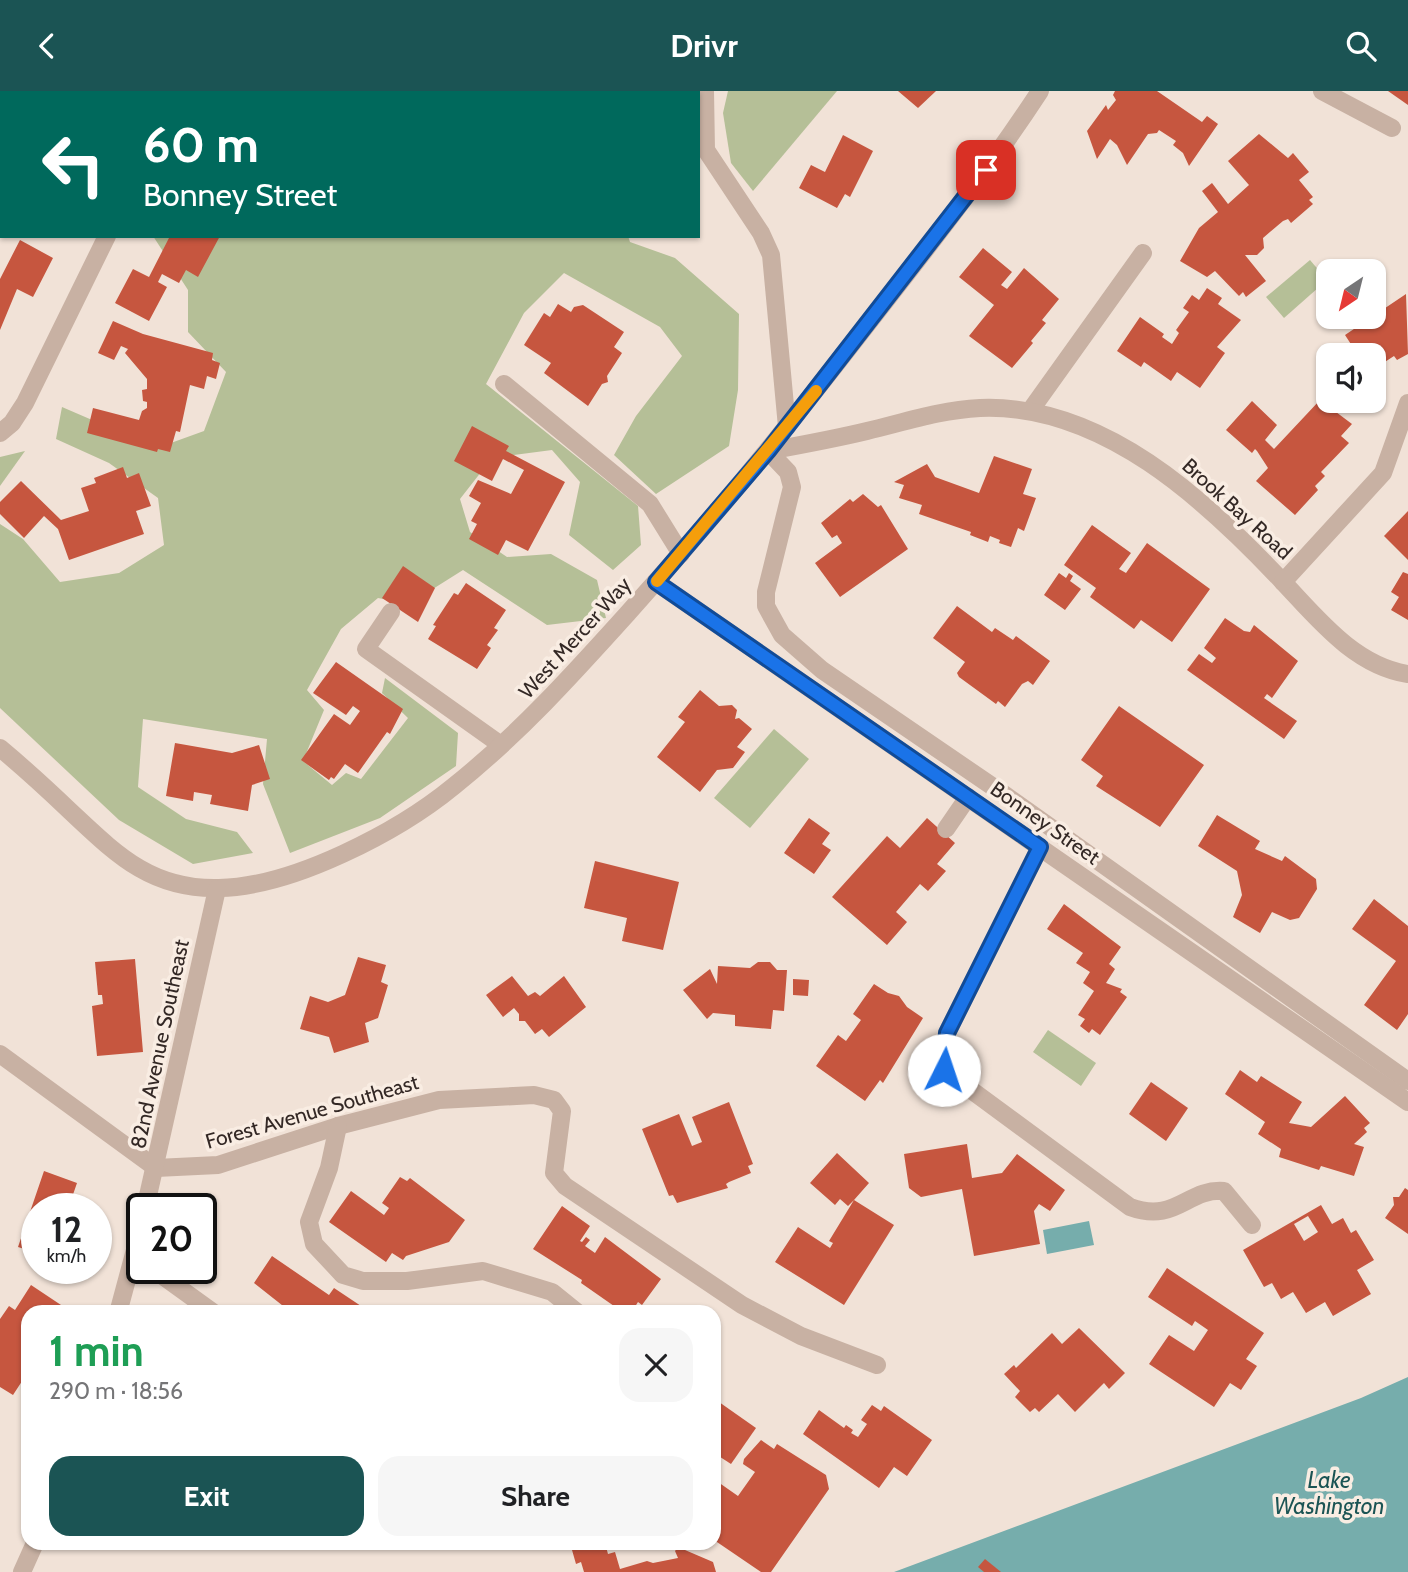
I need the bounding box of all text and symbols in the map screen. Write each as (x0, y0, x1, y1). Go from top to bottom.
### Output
text: Drivr (670, 26, 738, 65)
icon: back (28, 27, 66, 65)
icon: search (1342, 27, 1380, 65)
text: 60 m (143, 115, 259, 174)
icon: left (28, 119, 119, 210)
pin (956, 140, 1016, 200)
icon: arrive (967, 151, 1005, 189)
text: Bonney Street (143, 175, 337, 214)
north arrow (1316, 259, 1386, 329)
map controls (1316, 259, 1386, 413)
button: sound (1316, 343, 1386, 413)
street label: Brook Bay Road (1177, 453, 1297, 564)
street label: West Mercer Way (513, 571, 636, 704)
street label: Bonney Street (986, 776, 1105, 869)
street label: 82nd Avenue Southeast (125, 937, 194, 1151)
position arrow (907, 1033, 981, 1107)
street label: Forest Avenue Southeast (202, 1069, 421, 1154)
speed limit sign: 20 (126, 1193, 217, 1284)
text: 12 (51, 1208, 82, 1251)
text: km/h (47, 1245, 86, 1267)
text: 1 min (49, 1325, 144, 1377)
button: close (619, 1328, 693, 1402)
text: 290 m · 18:56 (49, 1377, 183, 1405)
button: Exit (49, 1456, 364, 1536)
button: Share (378, 1456, 693, 1536)
water label: Lake Washington (1274, 1466, 1384, 1520)

